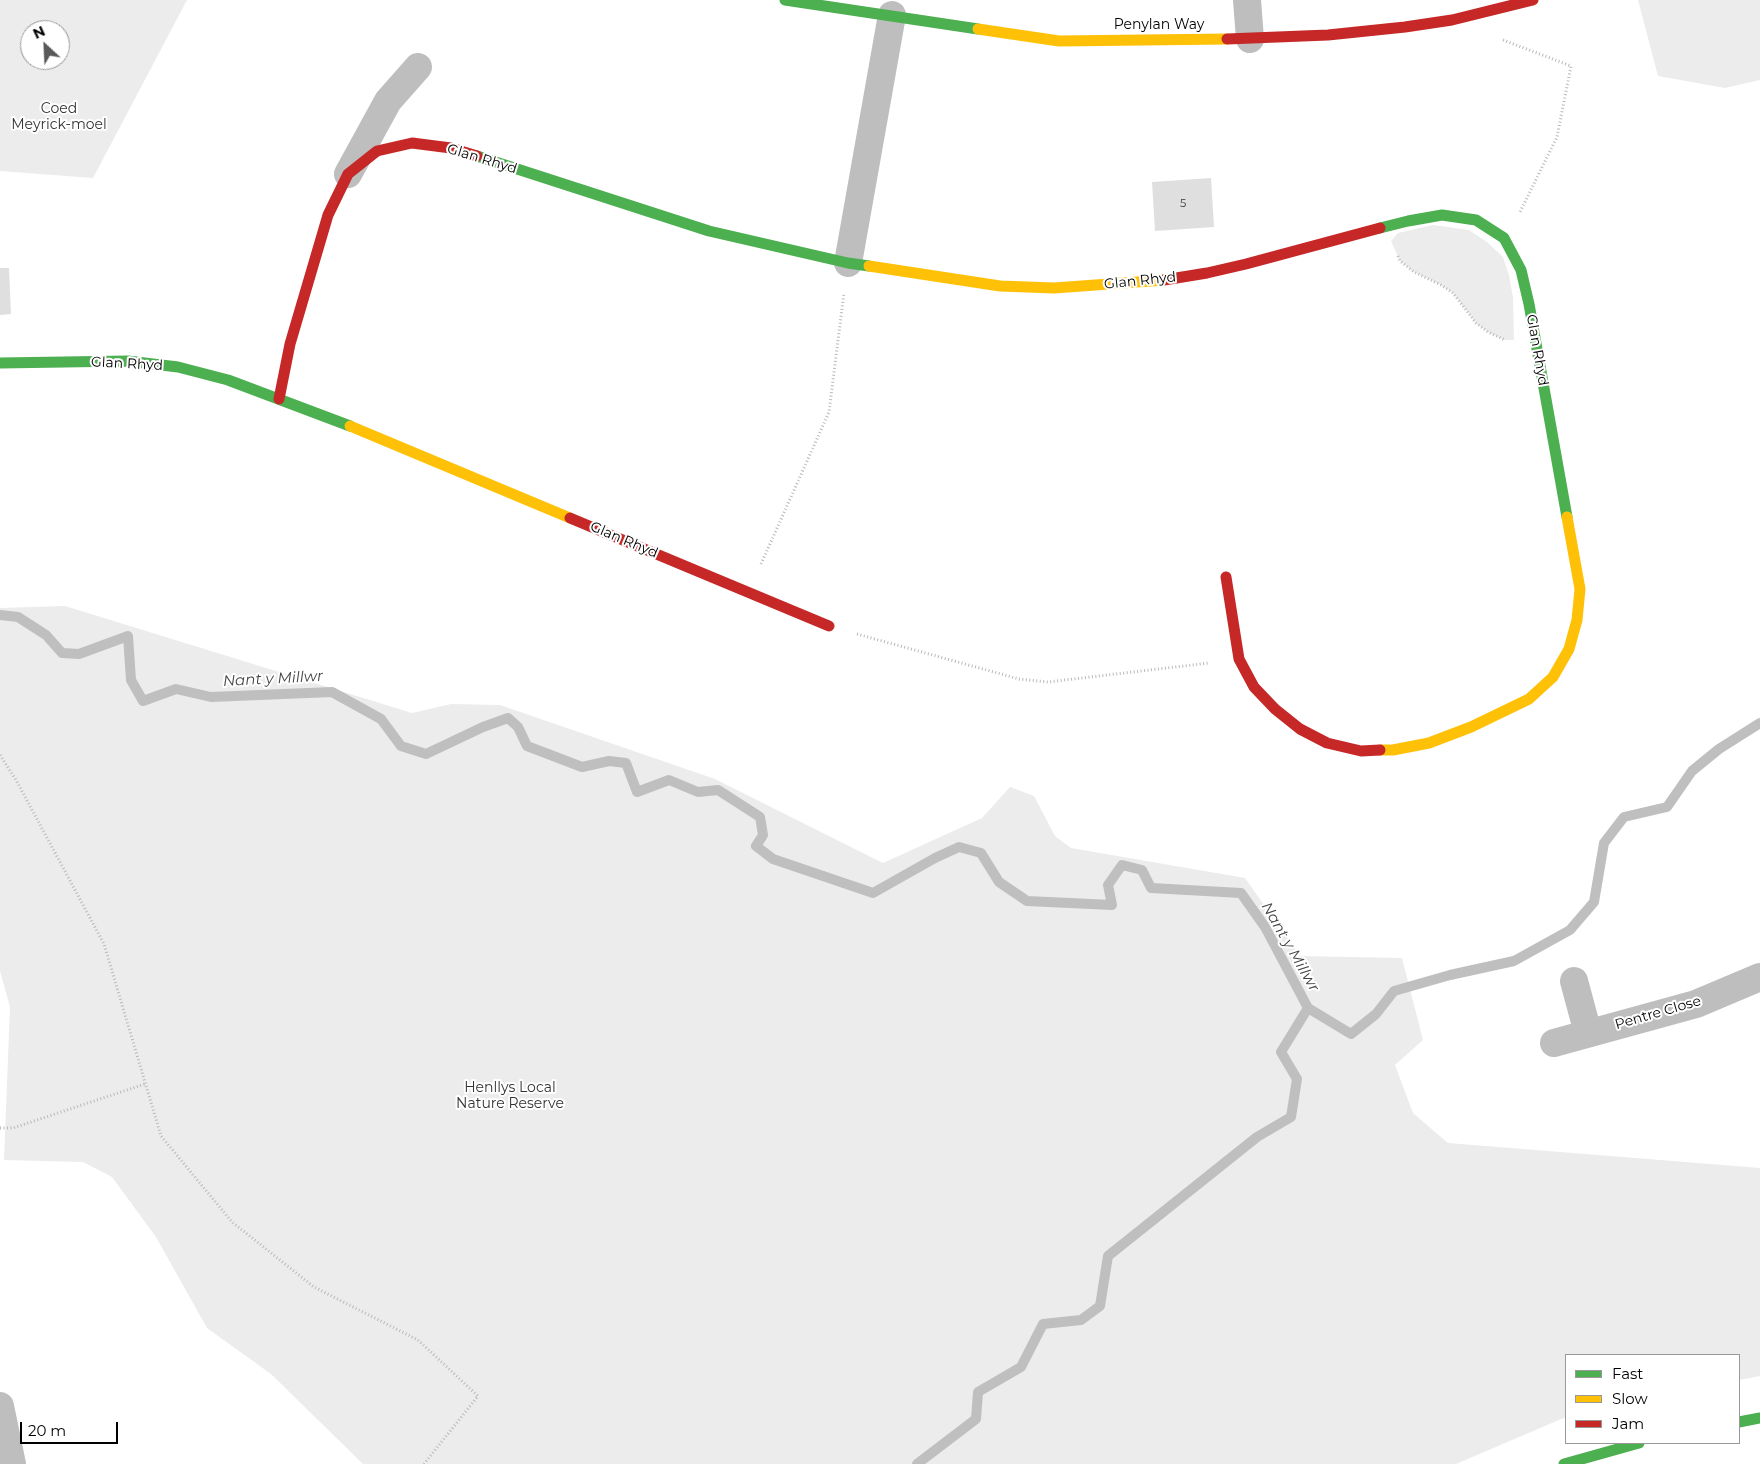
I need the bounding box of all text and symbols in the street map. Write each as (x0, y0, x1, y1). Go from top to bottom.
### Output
street label: Penylan Way (1114, 17, 1204, 33)
north arrow (20, 20, 70, 70)
text: N (30, 22, 48, 43)
park label: Coed Meyrick-moel (11, 101, 107, 134)
street label: Glan Rhyd (445, 140, 519, 178)
house number: 5 (1180, 197, 1186, 211)
street label: Glan Rhyd (1103, 269, 1177, 293)
street label: Glan Rhyd (1522, 313, 1552, 387)
street label: Glan Rhyd (91, 354, 163, 374)
street label: Glan Rhyd (588, 518, 660, 562)
water label: Nant y Millwr (222, 667, 324, 691)
water label: Nant y Millwr (1257, 899, 1323, 995)
street label: Pentre Close (1613, 993, 1703, 1033)
park label: Henllys Local Nature Reserve (456, 1080, 564, 1112)
legend (1565, 1354, 1740, 1444)
text: Fast (1612, 1364, 1643, 1383)
text: Slow (1612, 1389, 1648, 1408)
scale bar (22, 1412, 120, 1444)
text: Jam (1612, 1414, 1644, 1433)
text: 20 m (28, 1421, 66, 1440)

